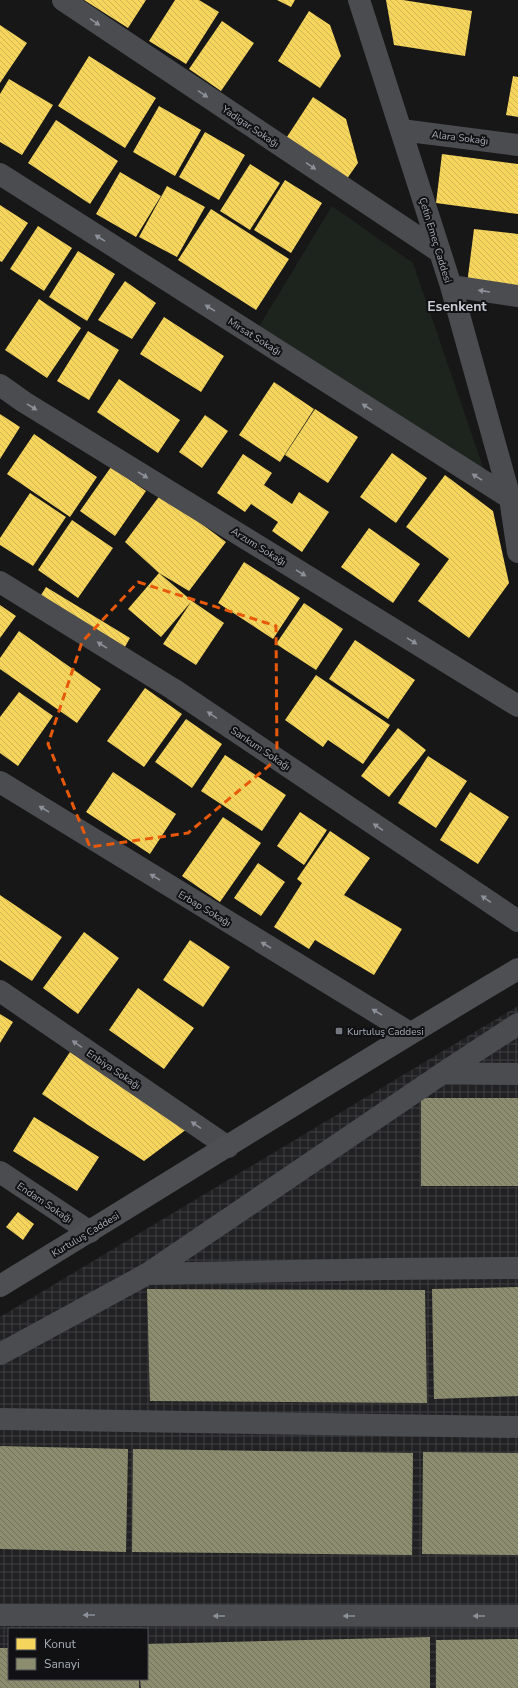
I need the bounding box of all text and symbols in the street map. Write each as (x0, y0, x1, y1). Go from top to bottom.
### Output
one-way arrow (90, 18, 101, 26)
one-way arrow (197, 91, 209, 98)
street label: Yadigar Sokağı (218, 102, 282, 151)
street label: Alara Sokağı (431, 128, 489, 148)
one-way arrow (306, 163, 317, 170)
street label: Çetin Emeç Caddesi (415, 196, 455, 285)
one-way arrow (95, 234, 105, 242)
one-way arrow (478, 288, 490, 294)
district label: Esenkent (427, 297, 487, 316)
one-way arrow (204, 304, 216, 311)
street label: Mirsat Sokağı (225, 315, 284, 359)
one-way arrow (27, 403, 37, 411)
one-way arrow (361, 404, 373, 411)
one-way arrow (137, 472, 149, 479)
one-way arrow (472, 473, 482, 481)
street label: Arzum Sokağı (228, 524, 289, 569)
one-way arrow (296, 569, 307, 576)
one-way arrow (407, 637, 417, 645)
one-way arrow (97, 641, 107, 649)
one-way arrow (207, 711, 217, 719)
street label: Sarıkum Sokağı (228, 724, 293, 774)
one-way arrow (38, 806, 50, 813)
one-way arrow (373, 823, 383, 831)
one-way arrow (150, 873, 160, 881)
street label: Erbap Sokağı (176, 888, 233, 930)
one-way arrow (480, 895, 491, 903)
one-way arrow (260, 941, 272, 948)
one-way arrow (371, 1009, 383, 1016)
place label: Kurtuluş Caddesi (347, 1025, 424, 1039)
marker: Kurtuluş Caddesi (334, 1026, 344, 1036)
one-way arrow (72, 1040, 82, 1048)
street label: Enbiya Sokağı (84, 1046, 143, 1093)
one-way arrow (190, 1121, 201, 1129)
street label: Endam Sokağı (14, 1179, 75, 1227)
street label: Kurtuluş Caddesi (49, 1209, 122, 1261)
one-way arrow (82, 1612, 95, 1618)
one-way arrow (213, 1612, 225, 1619)
one-way arrow (342, 1613, 355, 1619)
one-way arrow (472, 1613, 485, 1619)
legend (8, 1628, 148, 1680)
text: Konut (44, 1636, 77, 1652)
text: Sanayi (44, 1656, 80, 1672)

